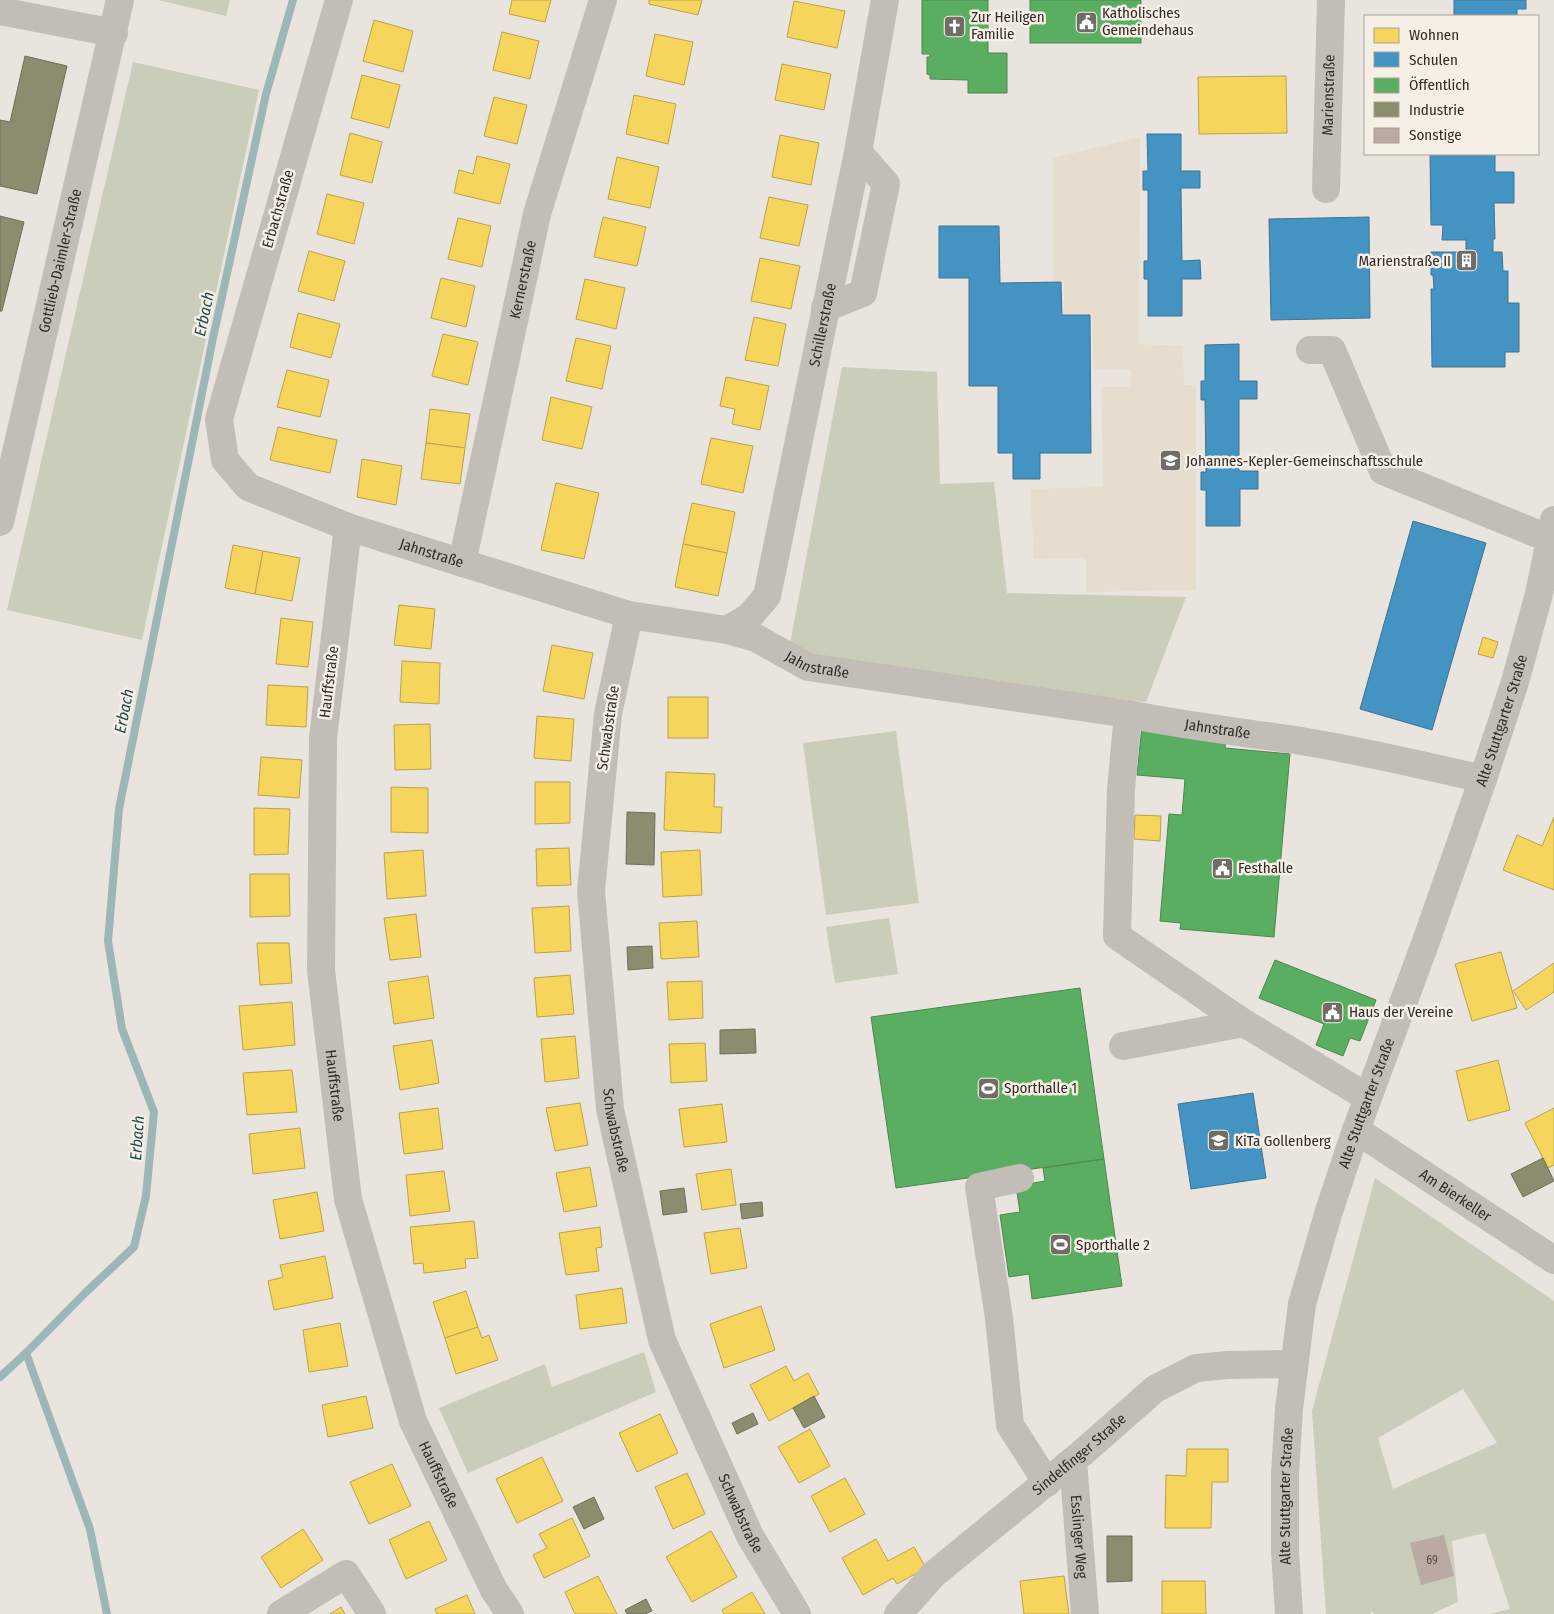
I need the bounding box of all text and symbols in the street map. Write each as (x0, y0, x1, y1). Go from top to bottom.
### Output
place label: Katholisches Gemeindehaus (1102, 4, 1194, 39)
place label: Zur Heiligen Familie (971, 8, 1045, 43)
public building icon: Katholisches Gemeindehaus (1074, 10, 1098, 34)
church icon: Zur Heiligen Familie (943, 14, 967, 38)
legend (1364, 15, 1539, 155)
text: Wohnen (1409, 26, 1459, 44)
text: Schulen (1409, 51, 1458, 69)
street label: Marienstraße (1318, 54, 1339, 136)
text: Öffentlich (1409, 76, 1470, 94)
text: Industrie (1409, 101, 1464, 119)
text: Sonstige (1409, 126, 1462, 144)
street label: Erbachstraße (258, 168, 298, 250)
street label: Gottlieb-Daimler-Straße (35, 187, 85, 335)
street label: Kernerstraße (506, 239, 540, 320)
building icon: Marienstraße II (1455, 249, 1479, 273)
place label: Marienstraße II (1358, 252, 1451, 270)
street label: Schillerstraße (805, 282, 840, 368)
water label: Erbach (190, 290, 218, 338)
school or university icon: Johannes-Kepler-Gemeinschaftsschule (1158, 449, 1182, 473)
place label: Johannes-Kepler-Gemeinschaftsschule (1186, 452, 1423, 470)
street label: Jahnstraße (397, 535, 466, 572)
street label: Hauffstraße (316, 645, 342, 719)
street label: Jahnstraße (782, 647, 850, 682)
street label: Alte Stuttgarter Straße (1472, 653, 1531, 789)
street label: Schwabstraße (593, 684, 623, 772)
water label: Erbach (110, 687, 138, 735)
street label: Jahnstraße (1183, 715, 1252, 743)
public building icon: Festhalle (1210, 856, 1234, 880)
place label: Festhalle (1238, 859, 1293, 877)
public building icon: Haus der Vereine (1321, 1000, 1345, 1024)
place label: Haus der Vereine (1349, 1003, 1453, 1021)
street label: Alte Stuttgarter Straße (1335, 1035, 1398, 1171)
street label: Hauffstraße (321, 1049, 348, 1123)
sports icon: Sporthalle 1 (976, 1076, 1000, 1100)
place label: Sporthalle 1 (1004, 1079, 1077, 1097)
street label: Schwabstraße (599, 1088, 633, 1174)
water label: Erbach (126, 1115, 148, 1161)
school or university icon: KiTa Gollenberg (1207, 1129, 1231, 1153)
place label: KiTa Gollenberg (1235, 1132, 1331, 1150)
street label: Am Bierkeller (1416, 1165, 1496, 1226)
sports icon: Sporthalle 2 (1048, 1233, 1072, 1257)
place label: Sporthalle 2 (1076, 1236, 1150, 1254)
street label: Sindelfinger Straße (1029, 1410, 1130, 1499)
street label: Alte Stuttgarter Straße (1276, 1427, 1297, 1565)
street label: Hauffstraße (415, 1438, 463, 1511)
street label: Schwabstraße (714, 1471, 767, 1556)
street label: Esslinger Weg (1067, 1494, 1091, 1579)
house number: 69 (1426, 1553, 1438, 1567)

